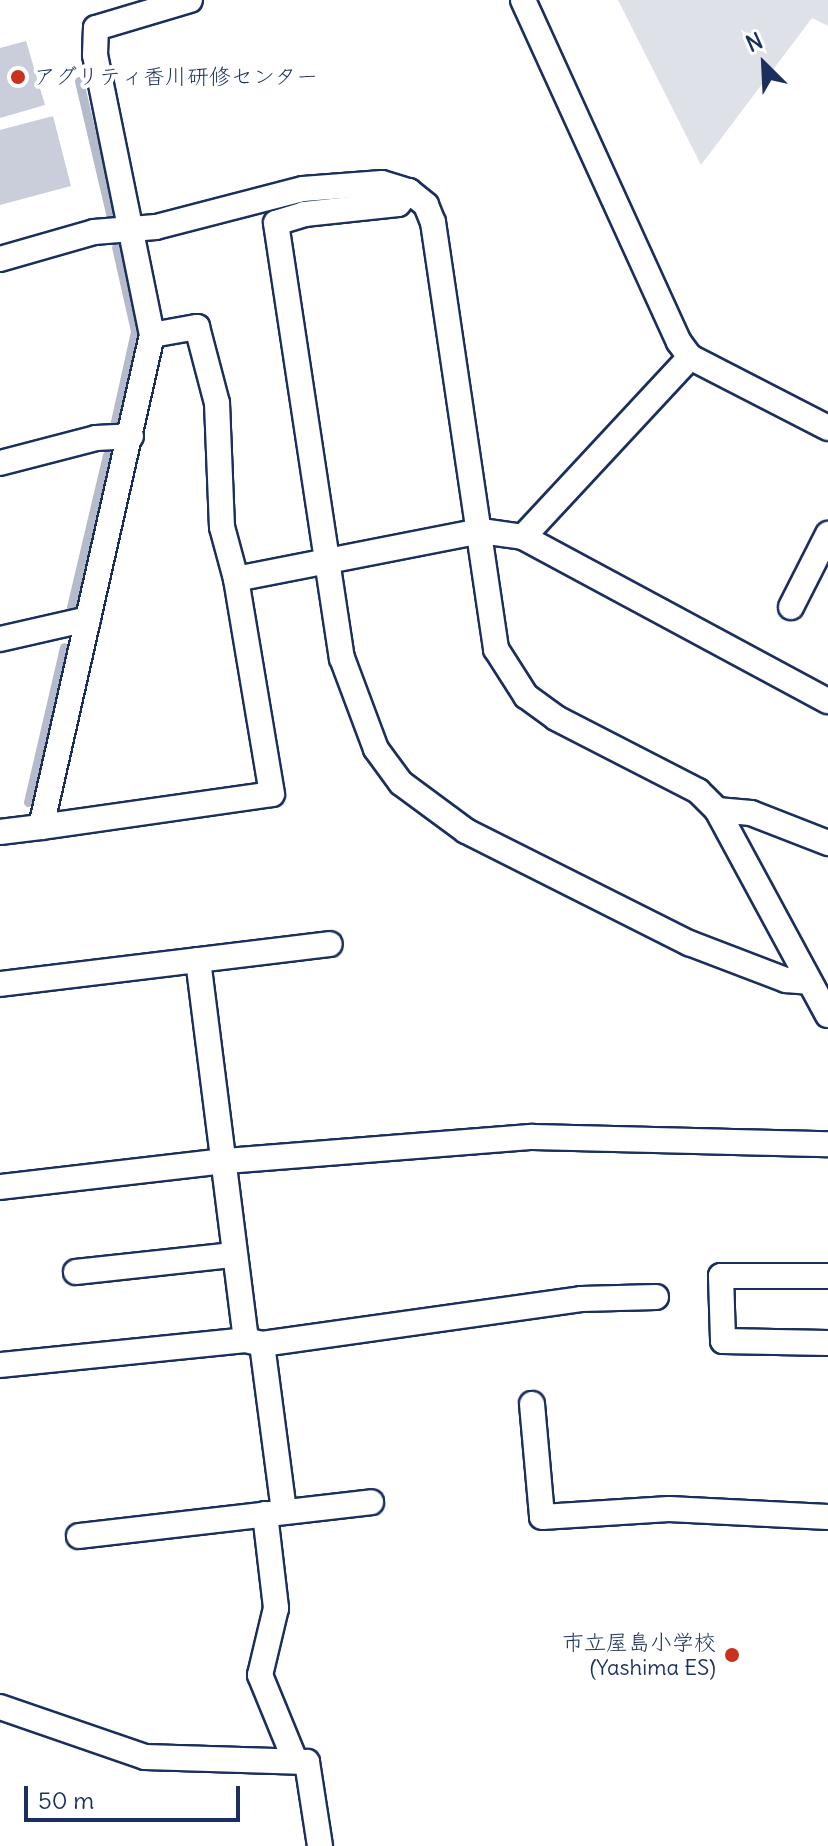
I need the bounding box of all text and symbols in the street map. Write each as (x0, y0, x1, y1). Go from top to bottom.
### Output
north arrow (724, 24, 804, 104)
text: N (742, 26, 767, 58)
place label: アグリティ香川研修センター (34, 64, 320, 90)
marker: アグリティ香川研修センター (9, 68, 27, 86)
place label: 市立屋島小学校 (Yashima ES) (562, 1629, 716, 1680)
marker: 市立屋島小学校 (Yashima ES) (723, 1646, 741, 1664)
scale bar (28, 1770, 244, 1820)
text: 50 m (38, 1785, 94, 1815)

